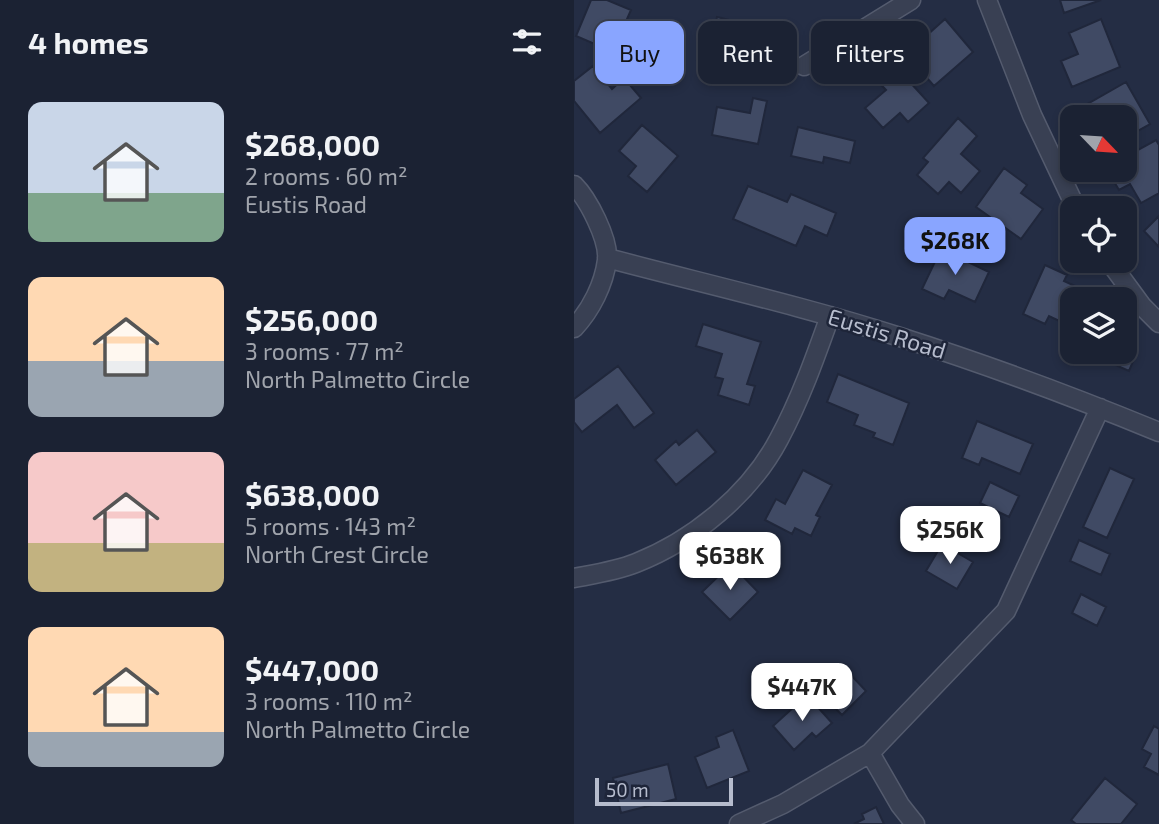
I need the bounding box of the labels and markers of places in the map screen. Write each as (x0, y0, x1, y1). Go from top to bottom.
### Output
pin: $268K (906, 218, 1004, 277)
pin: $256K (901, 506, 999, 566)
pin: $638K (681, 532, 779, 592)
pin: $447K (753, 664, 851, 723)

